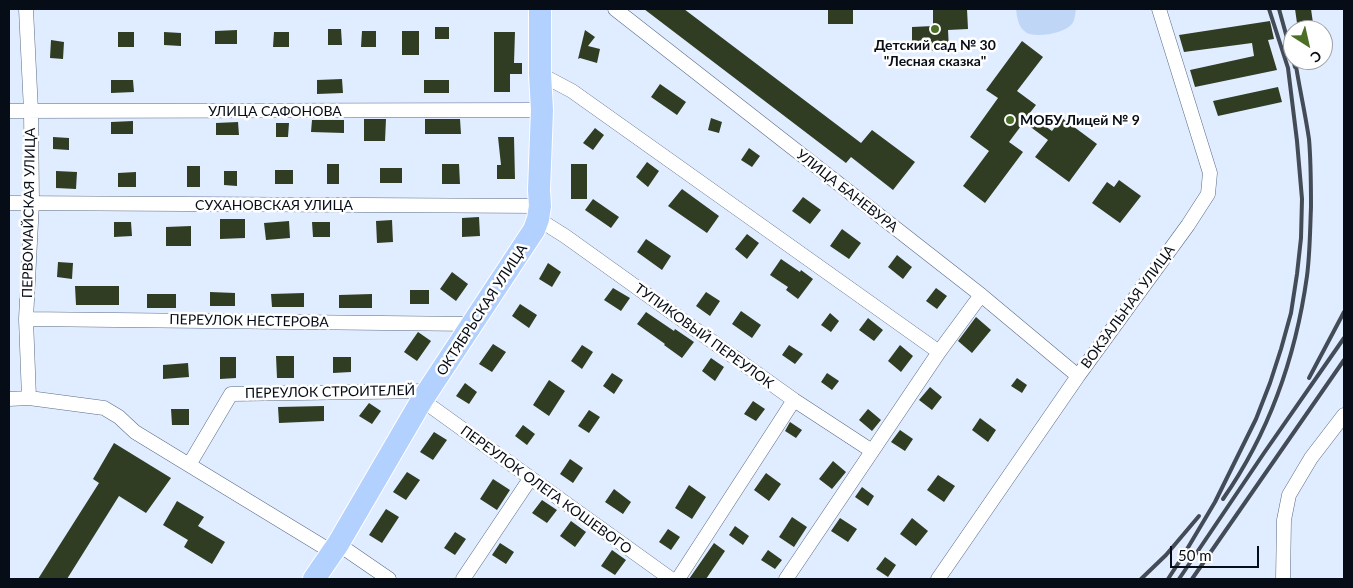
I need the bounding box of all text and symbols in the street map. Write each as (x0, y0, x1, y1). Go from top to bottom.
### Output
north arrow (1283, 20, 1333, 70)
marker: Детский сад № 30 "Лесная сказка" (929, 23, 941, 35)
place label: Детский сад № 30 "Лесная сказка" (874, 37, 996, 70)
text: С (1308, 47, 1325, 66)
street label: УЛИЦА САФОНОВА (208, 103, 342, 119)
place label: МОБУ Лицей № 9 (1020, 112, 1140, 128)
marker: МОБУ Лицей № 9 (1004, 114, 1016, 126)
street label: ПЕРВОМАЙСКАЯ УЛИЦА (19, 128, 39, 298)
street label: УЛИЦА БАНЕВУРА (793, 146, 901, 236)
street label: СУХАНОВСКАЯ УЛИЦА (195, 197, 353, 213)
street label: ОКТЯБРЬСКАЯ УЛИЦА (433, 241, 531, 379)
street label: ВОКЗАЛЬНАЯ УЛИЦА (1078, 242, 1178, 372)
street label: ТУПИКОВЫЙ ПЕРЕУЛОК (631, 280, 777, 392)
street label: ПЕРЕУЛОК НЕСТЕРОВА (169, 311, 329, 331)
street label: ПЕРЕУЛОК СТРОИТЕЛЕЙ (245, 382, 415, 402)
street label: ПЕРЕУЛОК ОЛЕГА КОШЕВОГО (457, 422, 635, 558)
scale bar (1173, 536, 1262, 568)
text: 50 m (1178, 546, 1212, 564)

